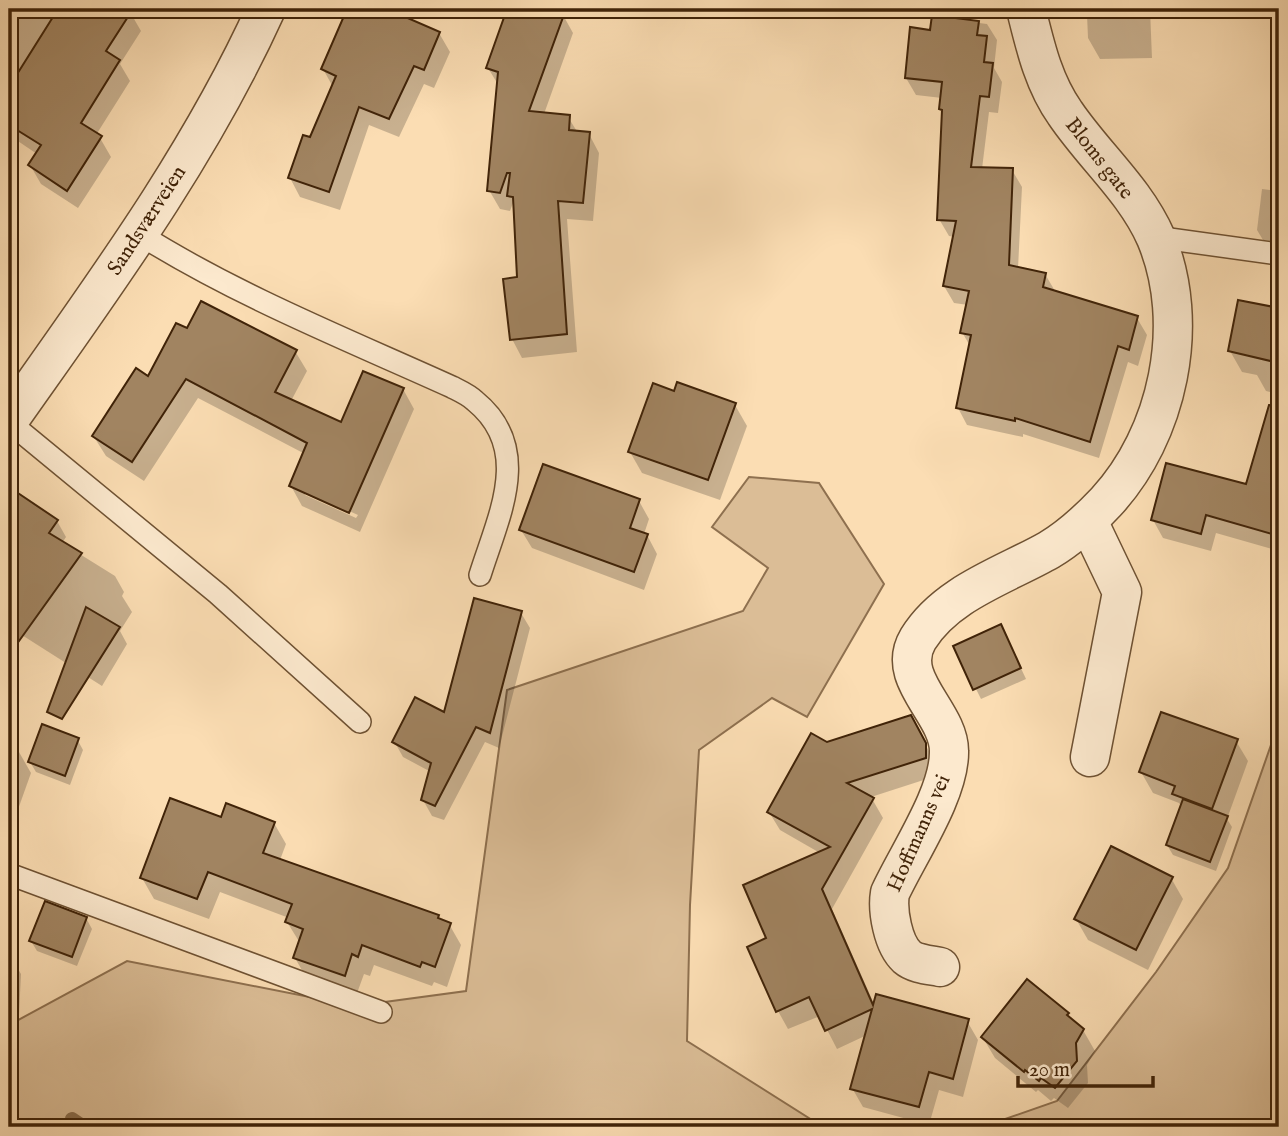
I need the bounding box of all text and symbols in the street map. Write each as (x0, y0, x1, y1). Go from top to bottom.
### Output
street label: Bloms gate (1059, 113, 1139, 205)
street label: Sandsværveien (102, 161, 193, 281)
street label: Hoffmanns vei (881, 771, 957, 896)
scale bar (1018, 1045, 1153, 1089)
text: 20 m (1029, 1057, 1070, 1084)

